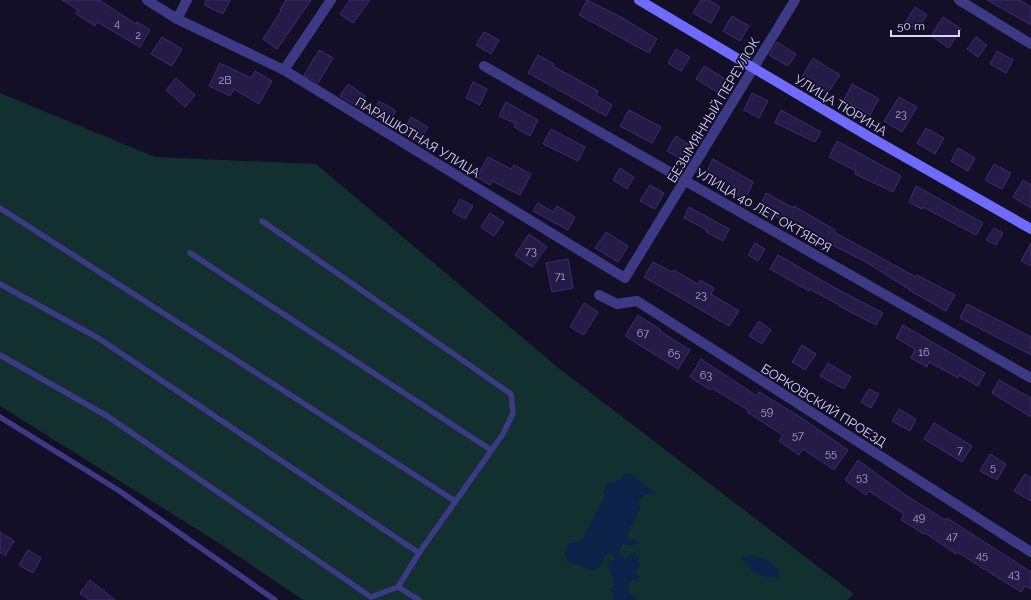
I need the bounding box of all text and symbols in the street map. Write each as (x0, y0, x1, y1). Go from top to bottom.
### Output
scale bar (891, 12, 959, 38)
house number: 4 (114, 17, 120, 30)
text: 50 m (897, 19, 925, 33)
house number: 2 (135, 29, 141, 42)
street label: БЕЗЫМЯННЫЙ ПЕРЕУЛОК (664, 35, 763, 185)
street label: УЛИЦА ТЮРИНА (792, 72, 890, 139)
house number: 2В (218, 74, 232, 87)
street label: ПАРАШЮТНАЯ УЛИЦА (353, 94, 483, 181)
house number: 23 (895, 108, 907, 121)
street label: УЛИЦА 40 ЛЕТ ОКТЯБРЯ (693, 165, 834, 255)
house number: 73 (525, 245, 537, 258)
house number: 71 (555, 270, 566, 283)
house number: 23 (695, 289, 707, 302)
house number: 67 (637, 327, 649, 340)
house number: 16 (918, 346, 930, 359)
house number: 65 (668, 347, 680, 360)
street label: БОРКОВСКИЙ ПРОЕЗД (759, 361, 889, 450)
house number: 63 (700, 369, 712, 382)
house number: 59 (761, 405, 773, 418)
house number: 57 (792, 429, 804, 442)
house number: 7 (957, 444, 963, 457)
house number: 55 (825, 447, 837, 460)
house number: 5 (990, 461, 996, 474)
house number: 53 (856, 471, 868, 484)
house number: 49 (913, 511, 925, 524)
house number: 47 (946, 530, 958, 543)
house number: 45 (976, 549, 988, 562)
house number: 43 (1008, 568, 1020, 581)

